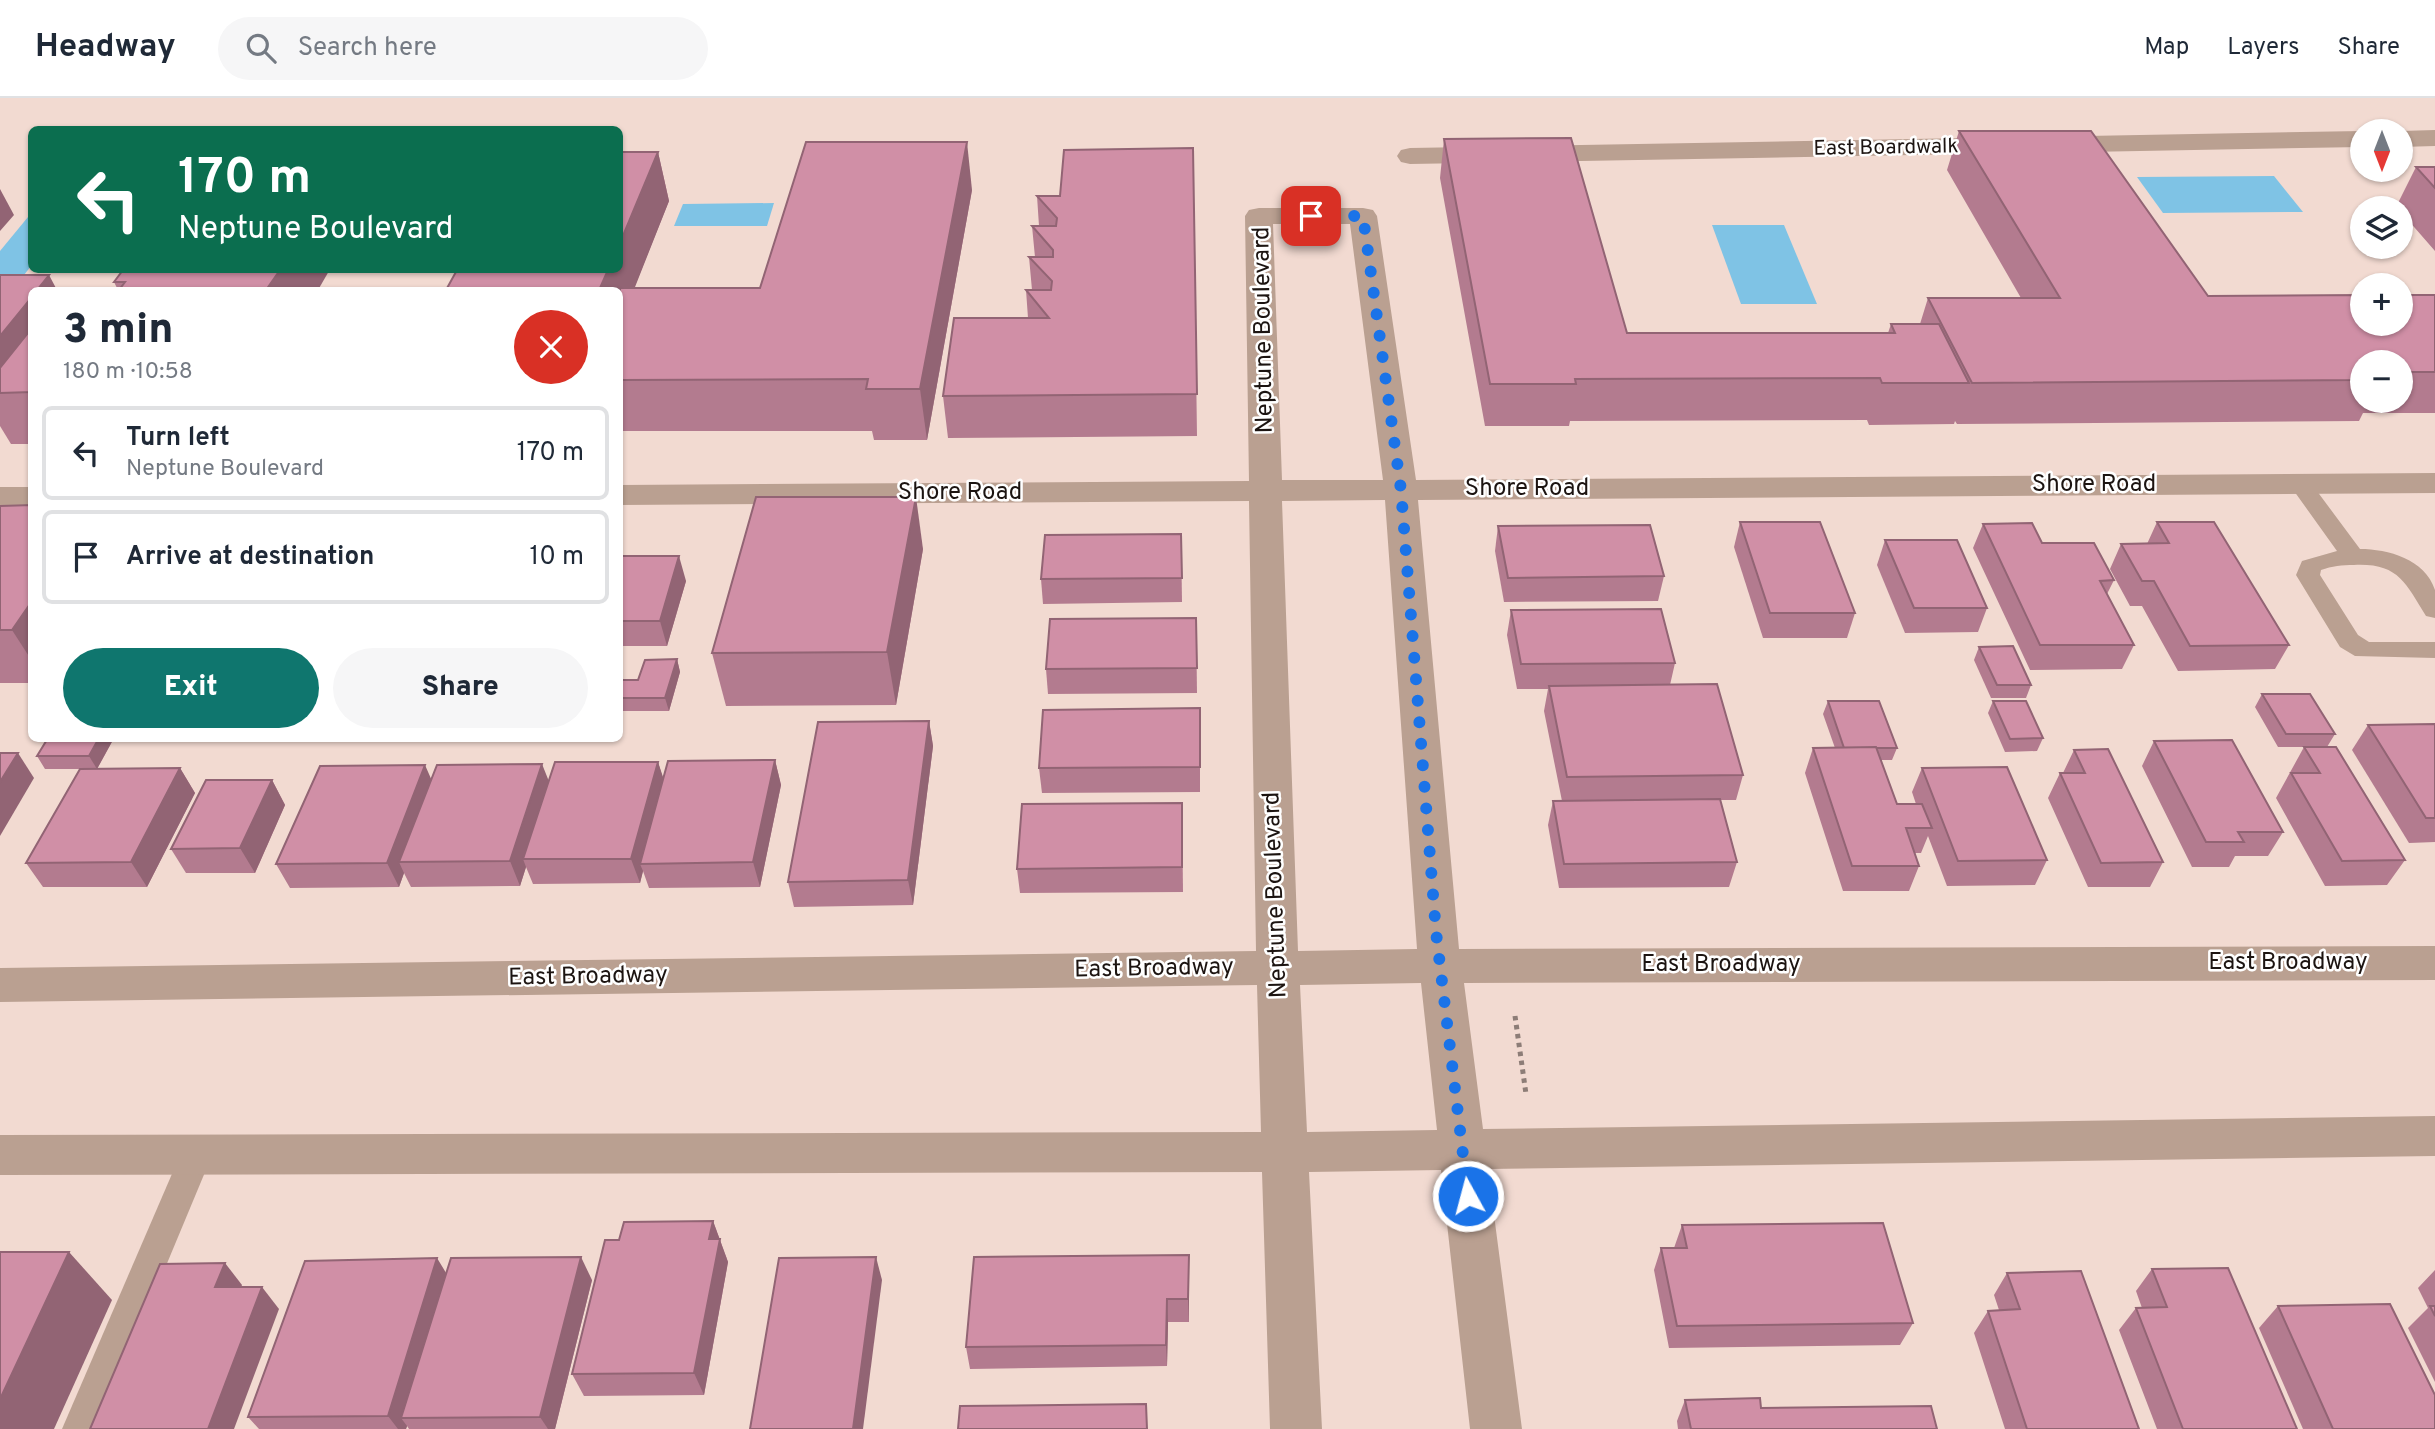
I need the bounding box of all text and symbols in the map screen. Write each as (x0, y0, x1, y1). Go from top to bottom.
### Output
search box (218, 17, 708, 80)
text: Headway (35, 27, 176, 69)
icon: search (242, 29, 280, 67)
text: Search here (298, 32, 437, 65)
text: Map (2144, 33, 2189, 63)
text: Layers (2227, 33, 2299, 63)
text: Share (2337, 33, 2400, 63)
north arrow (2350, 119, 2413, 182)
map controls (2350, 119, 2413, 413)
street label: East Boardwalk (1813, 133, 1959, 163)
text: 170 m (178, 149, 311, 211)
icon: left (63, 154, 154, 245)
pin (1281, 186, 1341, 246)
button: layers (2350, 196, 2413, 259)
icon: arrive (1292, 197, 1330, 235)
text: Neptune Boulevard (178, 210, 454, 250)
street label: Neptune Boulevard (1247, 226, 1281, 434)
button: + (2350, 273, 2413, 336)
text: 3 min (63, 305, 174, 358)
button: close (514, 310, 588, 384)
button: − (2350, 350, 2413, 413)
text: 180 m · 10:58 (63, 358, 193, 387)
text: Turn left (126, 422, 230, 455)
icon: left (67, 434, 105, 472)
text: 170 m (517, 437, 584, 470)
text: Neptune Boulevard (126, 455, 324, 484)
street label: Shore Road (2032, 470, 2156, 500)
street label: Shore Road (1465, 474, 1589, 504)
street label: Shore Road (898, 478, 1022, 508)
icon: arrive (67, 538, 105, 576)
text: Arrive at destination (126, 541, 374, 574)
text: 10 m (529, 541, 584, 574)
button: Exit (63, 648, 319, 728)
button: Share (333, 648, 588, 728)
street label: Neptune Boulevard (1257, 791, 1295, 999)
street label: East Broadway (2208, 948, 2368, 978)
street label: East Broadway (1641, 950, 1801, 980)
street label: East Broadway (1074, 953, 1234, 985)
street label: East Broadway (508, 961, 668, 993)
position arrow (1431, 1159, 1505, 1233)

